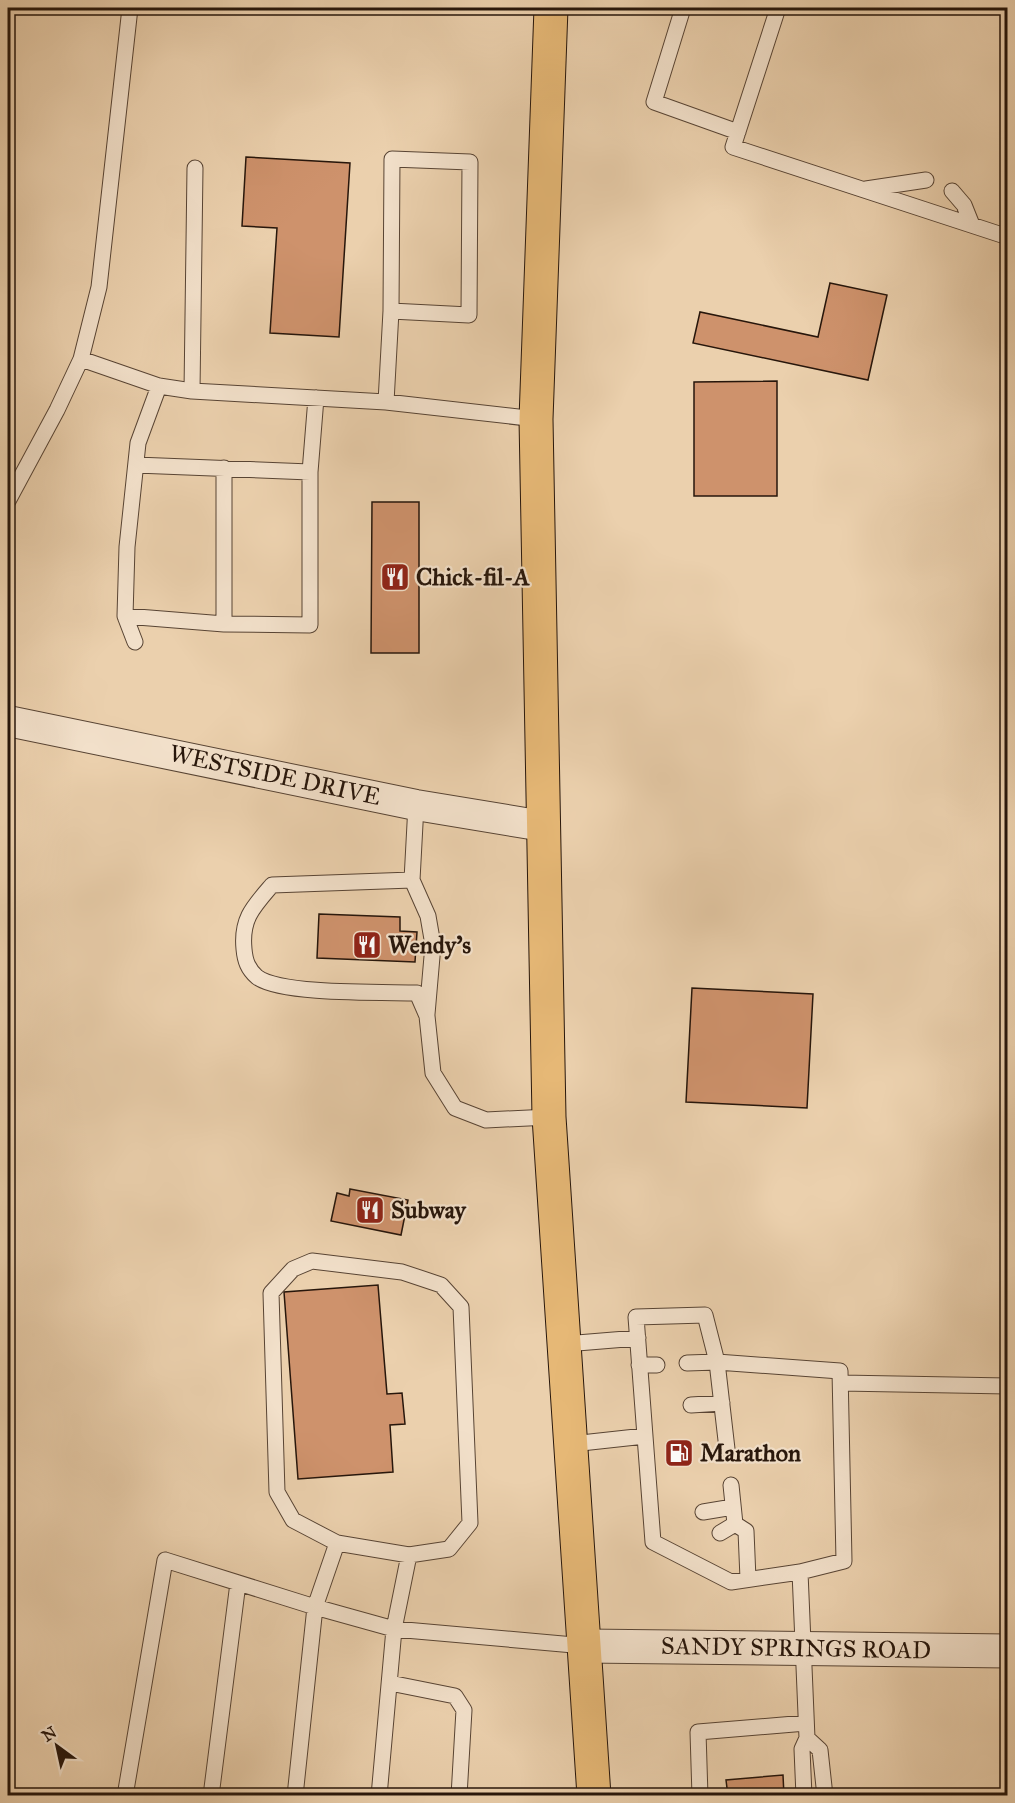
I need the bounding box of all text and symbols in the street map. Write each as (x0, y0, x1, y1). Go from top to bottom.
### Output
restaurant icon: Chick-fil-A (379, 561, 411, 593)
place label: Chick-fil-A (416, 562, 531, 592)
street label: WESTSIDE DRIVE (167, 738, 383, 812)
restaurant icon: Wendy's (351, 929, 383, 961)
place label: Wendy's (388, 930, 471, 960)
restaurant icon: Subway (354, 1194, 386, 1226)
place label: Subway (391, 1195, 468, 1225)
fuel station icon: Marathon (663, 1437, 695, 1469)
place label: Marathon (700, 1438, 801, 1468)
street label: SANDY SPRINGS ROAD (661, 1631, 931, 1665)
north arrow (27, 1716, 87, 1776)
text: N (38, 1722, 60, 1746)

